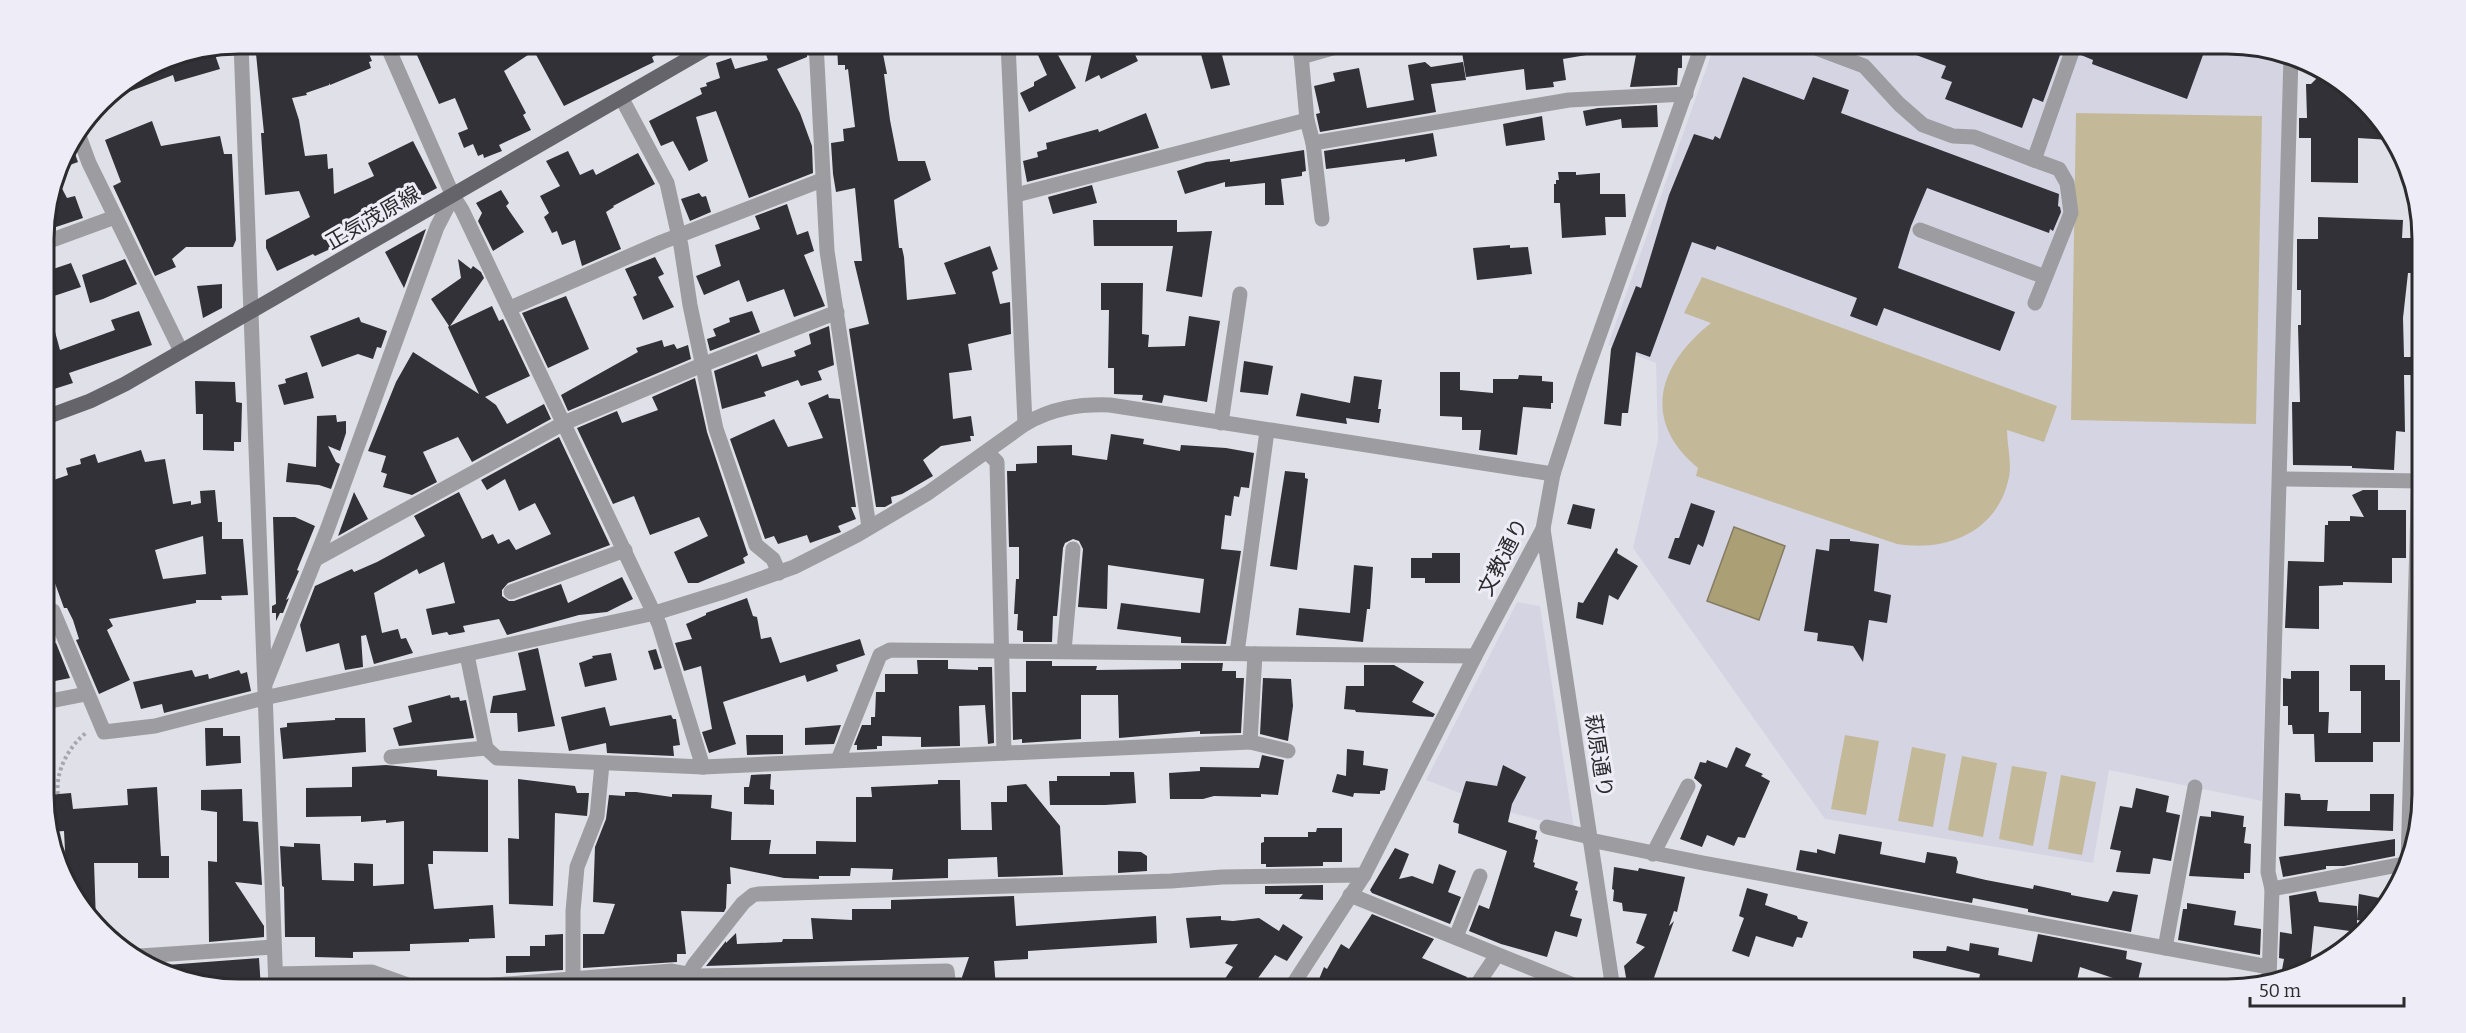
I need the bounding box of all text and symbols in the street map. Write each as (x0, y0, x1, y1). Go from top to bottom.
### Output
street label: 正気茂原線 (321, 180, 425, 256)
street label: 文教通り (1472, 514, 1534, 600)
street label: 萩原通り (1580, 712, 1618, 800)
scale bar (2250, 970, 2404, 1008)
text: 50 m (2259, 980, 2301, 1002)

